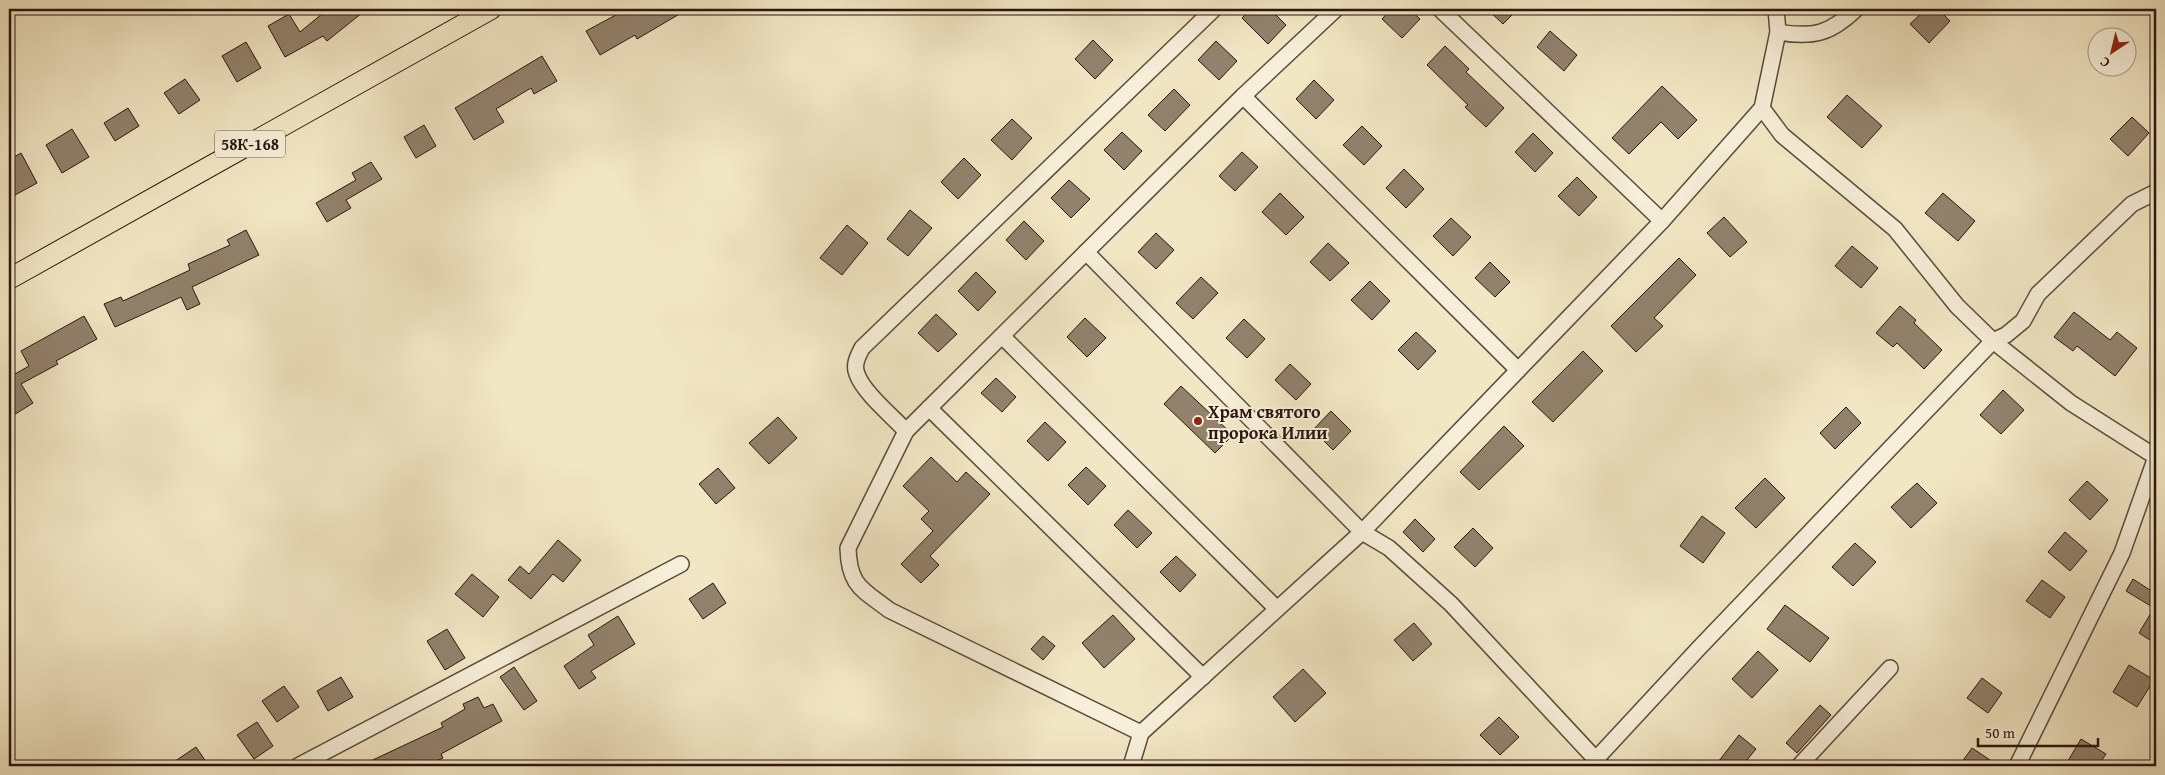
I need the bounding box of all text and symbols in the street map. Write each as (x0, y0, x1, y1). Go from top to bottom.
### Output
north arrow (2088, 28, 2138, 78)
text: С (2095, 52, 2114, 73)
road number: 58К-168 (215, 130, 285, 158)
place label: Храм святого пророка Илии (1208, 398, 1328, 446)
marker: Храм святого пророка Илии (1192, 415, 1204, 427)
scale bar (1978, 715, 2098, 747)
text: 50 m (1985, 722, 2016, 743)

